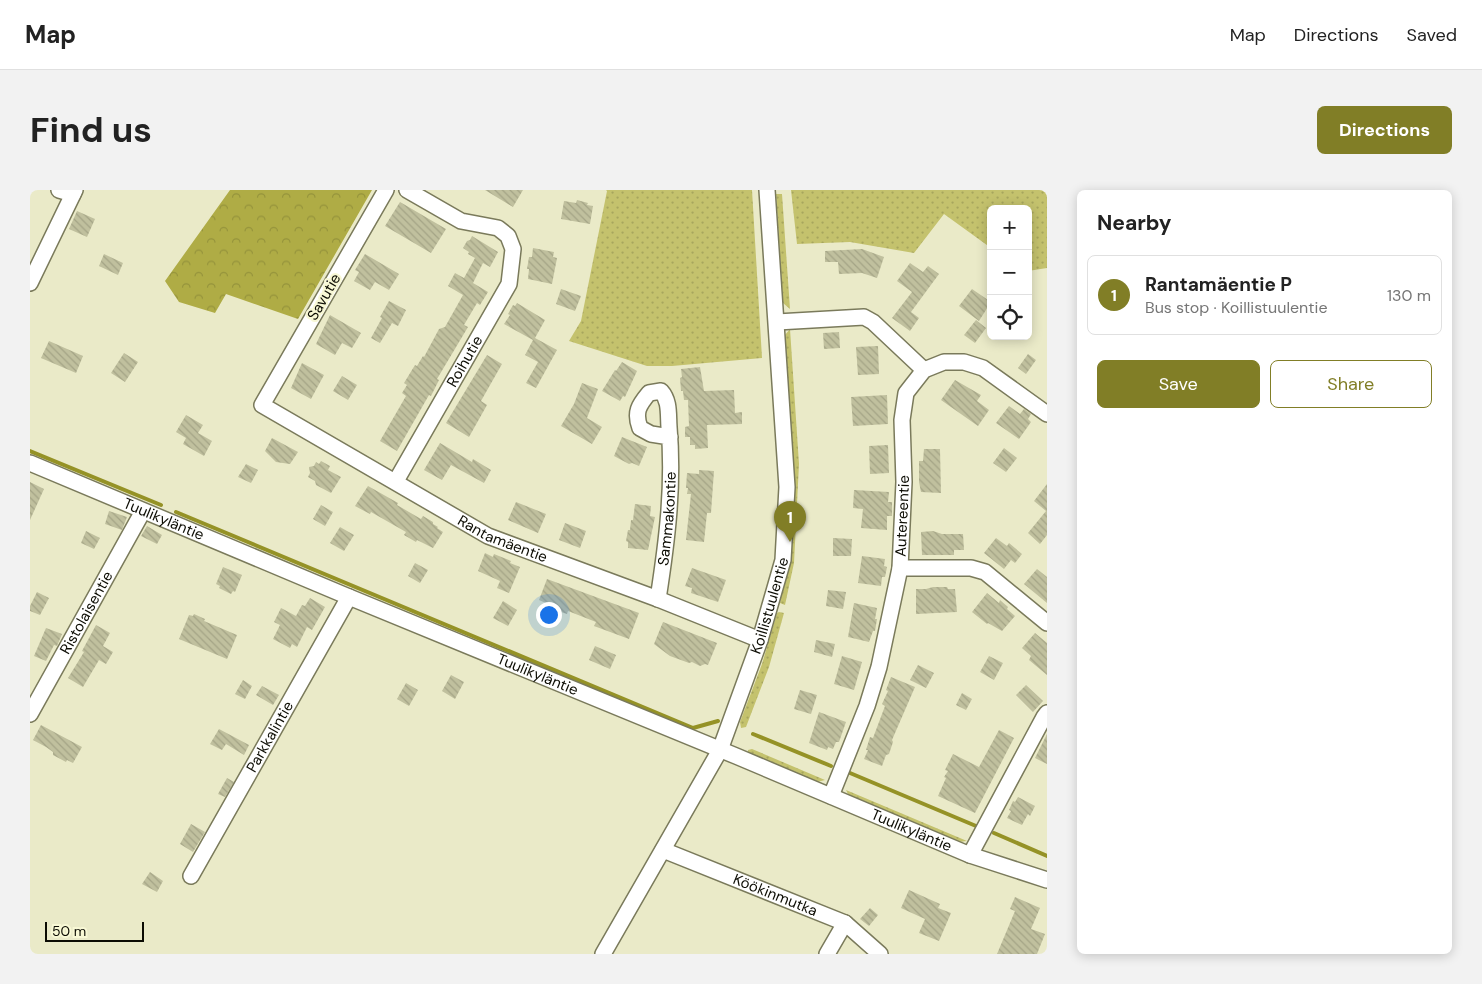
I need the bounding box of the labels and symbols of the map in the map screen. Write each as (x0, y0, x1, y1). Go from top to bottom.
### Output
street label: Savutie (303, 270, 345, 324)
street label: Roihutie (442, 332, 487, 391)
street label: Sammakontie (653, 471, 681, 567)
street label: Autereentie (891, 475, 914, 557)
street label: Tuulikyläntie (120, 493, 207, 545)
pin: 1 (774, 501, 806, 542)
street label: Rantamäentie (454, 511, 550, 567)
street label: Koillistuulentie (746, 555, 793, 657)
street label: Ristolaisentie (55, 568, 118, 658)
your location (536, 602, 562, 628)
street label: Tuulikyläntie (494, 649, 581, 700)
street label: Parkkalintie (242, 697, 298, 776)
street label: Tuulikyläntie (868, 804, 955, 856)
street label: Köökinmutka (730, 869, 821, 921)
scale bar (45, 919, 144, 942)

